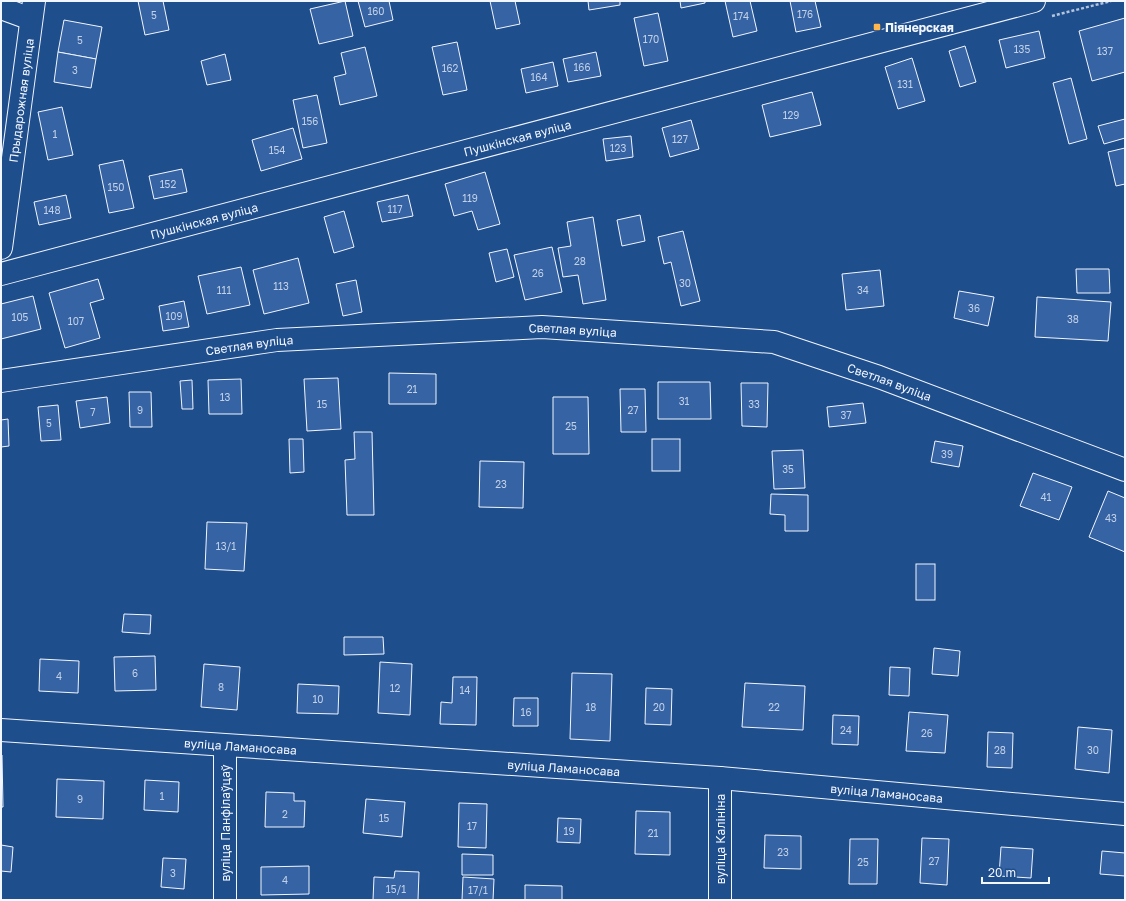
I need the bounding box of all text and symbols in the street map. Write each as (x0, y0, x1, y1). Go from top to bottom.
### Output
house number: 160 (367, 5, 385, 17)
house number: 176 (797, 8, 813, 20)
house number: 5 (151, 9, 157, 21)
house number: 174 (733, 10, 749, 22)
place label: Піянерская (885, 20, 954, 35)
marker: Піянерская (872, 22, 882, 32)
house number: 170 (643, 33, 659, 45)
house number: 5 (77, 34, 83, 46)
street label: Прыдарожная вуліца (5, 37, 36, 163)
house number: 135 (1014, 43, 1030, 55)
house number: 137 (1097, 45, 1113, 57)
house number: 166 (574, 61, 590, 73)
house number: 162 (442, 62, 459, 74)
house number: 3 (72, 64, 78, 76)
house number: 164 (531, 71, 548, 83)
house number: 131 (897, 78, 913, 90)
house number: 129 (783, 109, 799, 121)
house number: 156 (302, 115, 318, 127)
street label: Пушкінская вуліца (462, 116, 573, 159)
house number: 1 (53, 128, 58, 140)
house number: 127 (672, 133, 688, 145)
house number: 123 (610, 142, 626, 154)
house number: 154 (269, 144, 285, 156)
house number: 152 (160, 178, 176, 190)
house number: 150 (108, 181, 124, 193)
house number: 119 (462, 192, 478, 204)
street label: Пушкінская вуліца (149, 199, 259, 242)
house number: 117 (388, 203, 403, 215)
house number: 148 (43, 204, 61, 216)
house number: 28 (574, 255, 586, 267)
house number: 26 (532, 267, 544, 279)
house number: 30 (679, 277, 691, 289)
house number: 113 (273, 280, 289, 292)
house number: 111 (217, 284, 231, 296)
house number: 34 (857, 284, 869, 296)
house number: 36 (968, 302, 980, 314)
house number: 109 (165, 310, 183, 322)
house number: 105 (12, 311, 29, 323)
house number: 38 (1067, 313, 1079, 325)
house number: 107 (68, 315, 84, 327)
street label: Светлая вуліца (528, 319, 617, 339)
street label: Светлая вуліца (204, 332, 294, 358)
street label: Светлая вуліца (846, 360, 934, 404)
house number: 21 (407, 383, 417, 395)
house number: 13 (220, 391, 230, 403)
house number: 31 (679, 395, 689, 407)
house number: 15 (317, 398, 328, 410)
house number: 33 (748, 398, 760, 410)
house number: 9 (137, 404, 143, 416)
house number: 27 (627, 404, 639, 416)
house number: 7 (90, 406, 96, 418)
house number: 37 (840, 409, 852, 421)
house number: 5 (46, 417, 52, 429)
house number: 25 (565, 420, 577, 432)
house number: 39 (941, 448, 953, 460)
house number: 35 (782, 463, 794, 475)
house number: 23 (495, 478, 507, 490)
house number: 41 (1041, 491, 1052, 503)
house number: 43 (1105, 512, 1117, 524)
house number: 13/1 (216, 540, 236, 552)
house number: 6 (132, 667, 138, 679)
house number: 4 (56, 670, 62, 682)
house number: 8 (218, 681, 224, 693)
house number: 12 (390, 682, 401, 694)
house number: 14 (460, 684, 470, 696)
house number: 10 (312, 693, 324, 705)
house number: 18 (586, 701, 596, 713)
house number: 20 (653, 701, 665, 713)
house number: 22 (768, 701, 780, 713)
house number: 16 (521, 706, 531, 718)
house number: 24 (840, 724, 852, 736)
house number: 26 (921, 727, 933, 739)
street label: вуліца Ламаносава (184, 735, 297, 757)
house number: 28 (994, 744, 1006, 756)
house number: 30 (1087, 744, 1099, 756)
street label: вуліца Ламаносава (507, 756, 621, 779)
street label: вуліца Панфілаўцаў (218, 764, 233, 881)
street label: вуліца Ламаносава (830, 780, 944, 805)
house number: 1 (160, 790, 165, 802)
house number: 9 (77, 793, 83, 805)
street label: вуліца Калініна (713, 794, 728, 884)
house number: 2 (282, 808, 288, 820)
house number: 15 (379, 812, 390, 824)
house number: 17 (467, 820, 477, 832)
house number: 19 (564, 825, 574, 837)
house number: 21 (648, 827, 658, 839)
house number: 23 (777, 846, 789, 858)
house number: 27 (928, 855, 940, 867)
house number: 25 (857, 856, 869, 868)
scale bar (982, 859, 1049, 885)
text: 20 m (988, 865, 1016, 880)
house number: 3 (170, 867, 176, 879)
house number: 4 (282, 874, 288, 886)
house number: 15/1 (386, 883, 406, 895)
house number: 17/1 (468, 884, 488, 896)

